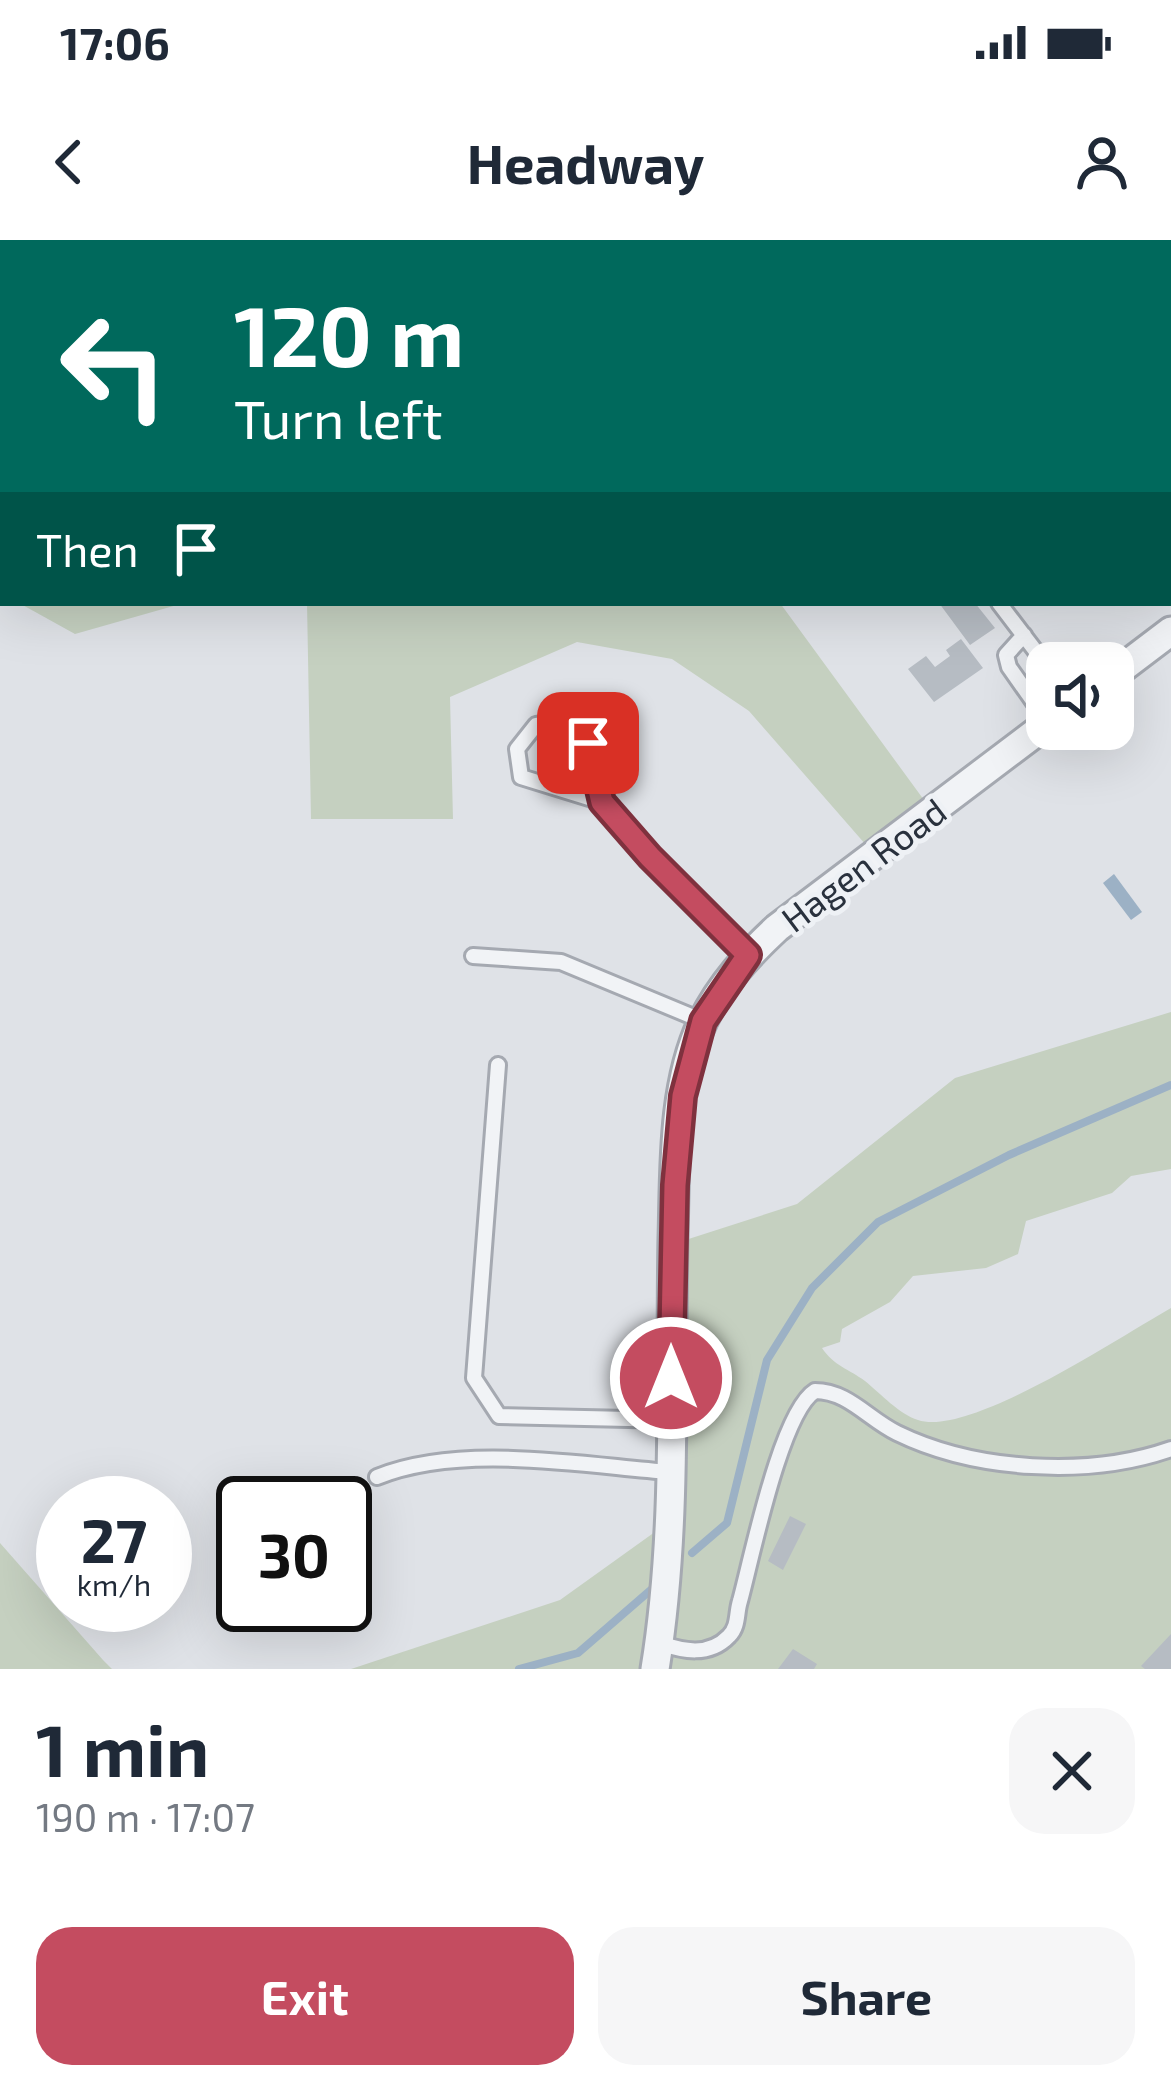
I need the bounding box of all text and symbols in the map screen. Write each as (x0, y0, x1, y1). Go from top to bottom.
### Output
text: 17:06 (60, 15, 170, 69)
icon: back (36, 129, 102, 195)
icon: person (1069, 129, 1135, 195)
text: Headway (467, 130, 704, 195)
text: 120 m (234, 283, 464, 384)
icon: left (36, 288, 192, 444)
text: Turn left (234, 385, 443, 450)
icon: arrive (163, 516, 229, 582)
text: Then (36, 522, 139, 576)
map controls (1026, 642, 1134, 750)
button: sound (1026, 642, 1134, 750)
pin (537, 692, 639, 794)
icon: arrive (555, 710, 621, 776)
street label: Hagen Road (772, 788, 954, 940)
position arrow (608, 1315, 734, 1441)
speed limit sign: 30 (216, 1476, 372, 1632)
text: 27 (81, 1503, 147, 1575)
text: km/h (77, 1566, 151, 1602)
text: 1 min (36, 1705, 209, 1791)
button: close (1009, 1708, 1135, 1834)
text: 190 m · 17:07 (36, 1793, 255, 1840)
button: Exit (36, 1927, 574, 2065)
button: Share (598, 1927, 1135, 2065)

